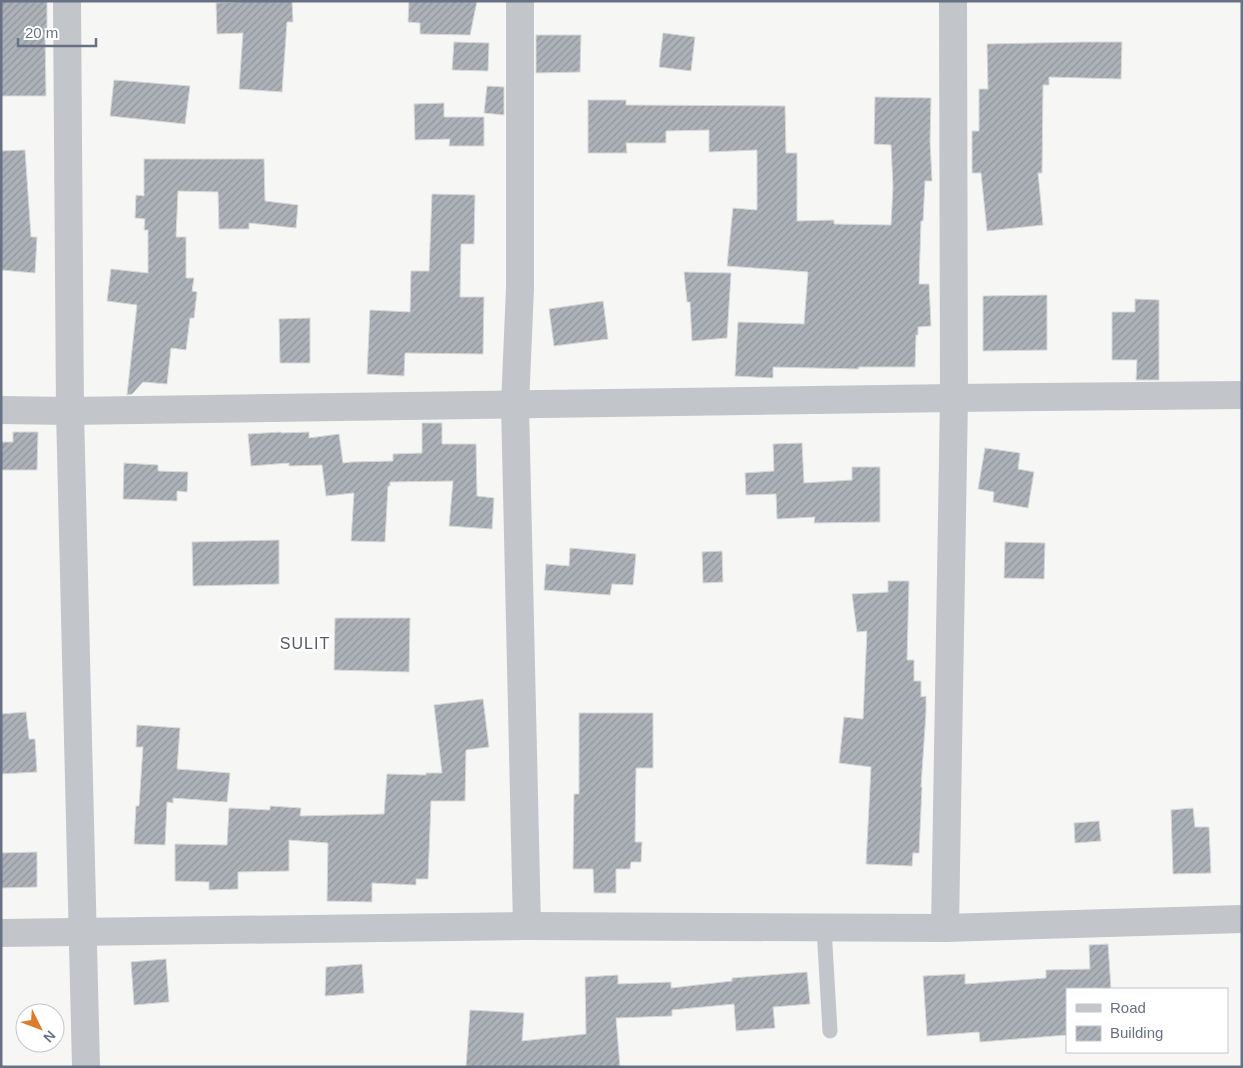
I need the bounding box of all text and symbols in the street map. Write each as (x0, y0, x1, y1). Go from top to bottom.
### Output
scale bar (18, 15, 95, 47)
text: 20 m (25, 24, 58, 41)
district label: SULIT (280, 635, 330, 652)
legend (1066, 988, 1228, 1053)
text: Road (1110, 999, 1146, 1016)
north arrow (15, 1003, 65, 1053)
text: Building (1110, 1024, 1163, 1041)
text: N (40, 1028, 59, 1046)

